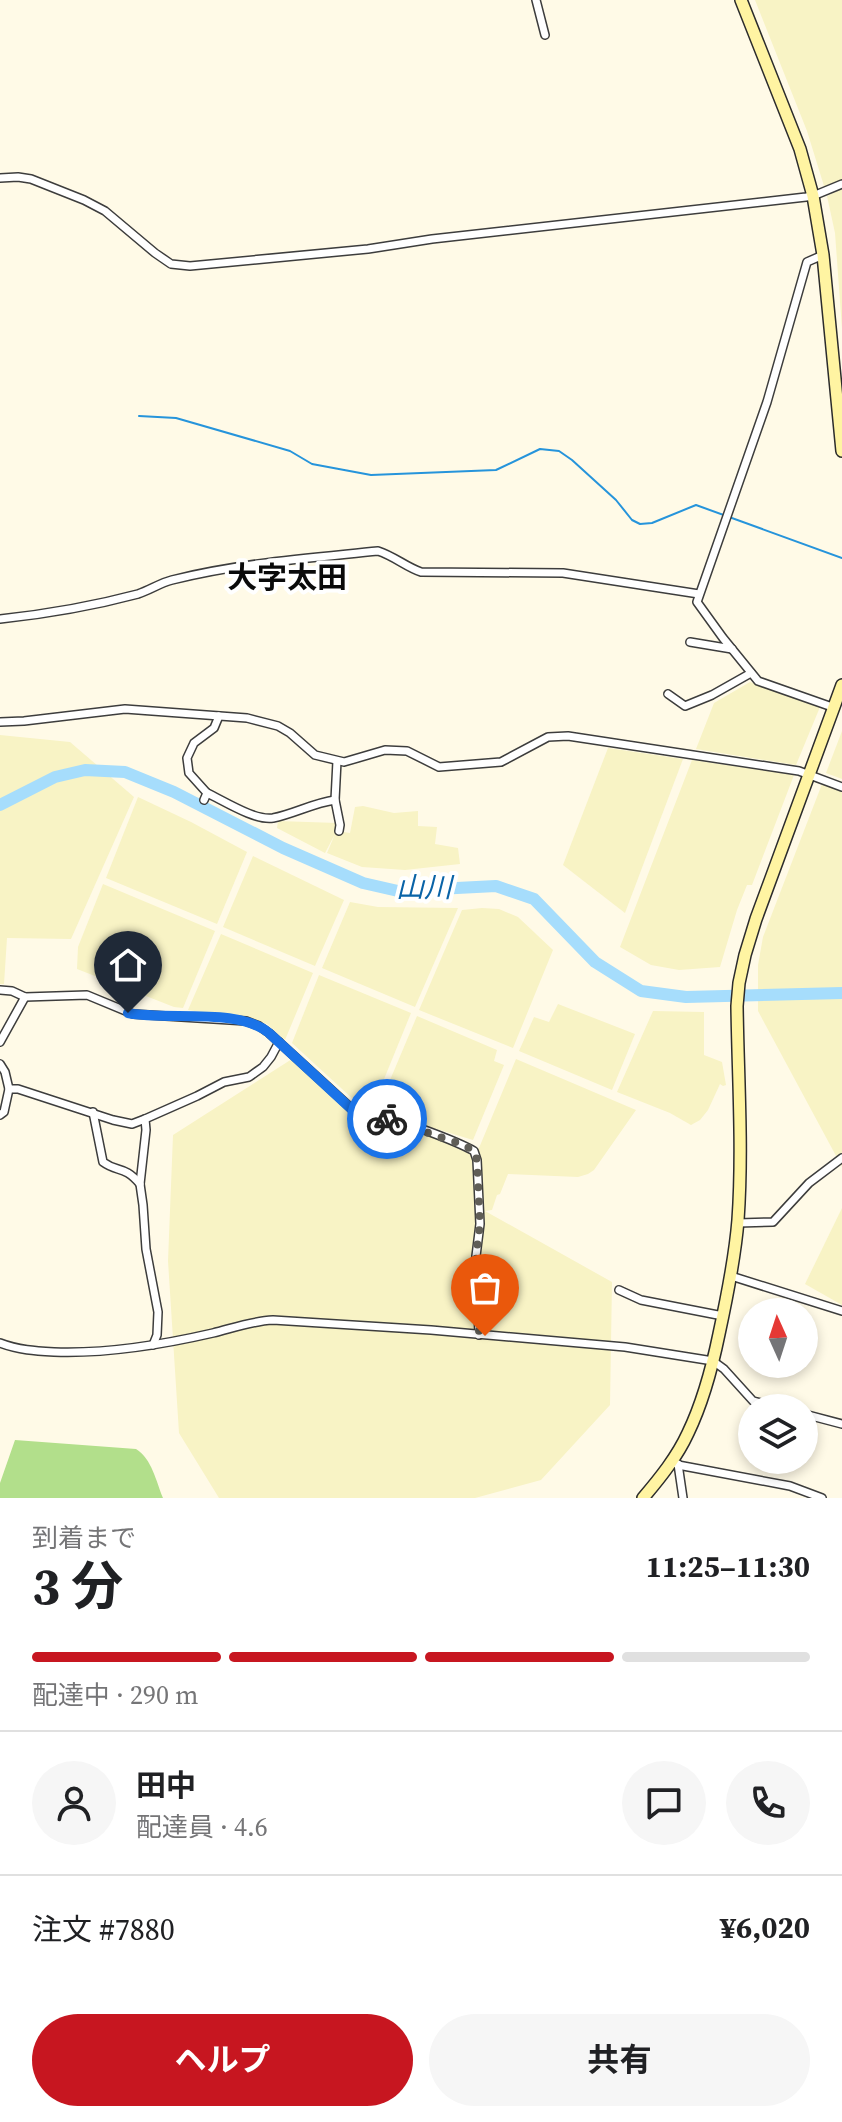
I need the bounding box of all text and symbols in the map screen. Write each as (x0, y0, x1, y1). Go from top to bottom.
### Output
district label: 大字太田 (227, 557, 347, 598)
water label: 山川 (396, 868, 455, 906)
pin (94, 931, 162, 1013)
icon: home (106, 943, 150, 987)
courier (347, 1079, 427, 1159)
icon: bike (365, 1097, 409, 1141)
pin (451, 1254, 519, 1336)
icon: bag (463, 1266, 507, 1310)
north arrow (738, 1298, 818, 1378)
map controls (738, 1298, 818, 1474)
button: layers (738, 1394, 818, 1474)
text: 到着まで (32, 1520, 136, 1556)
text: 11:25–11:30 (646, 1546, 810, 1587)
text: 3 分 (32, 1550, 123, 1621)
text: 配達中 · 290 m (32, 1677, 198, 1713)
button: person (32, 1761, 116, 1845)
button: chat (622, 1761, 706, 1845)
button: phone (726, 1761, 810, 1845)
text: 田中 (136, 1765, 196, 1806)
text: 配達員 · 4.6 (136, 1809, 268, 1845)
text: ¥6,020 (720, 1907, 810, 1948)
text: 注文 #7880 (32, 1909, 175, 1950)
button: ヘルプ (32, 2014, 413, 2106)
button: 共有 (429, 2014, 810, 2106)

